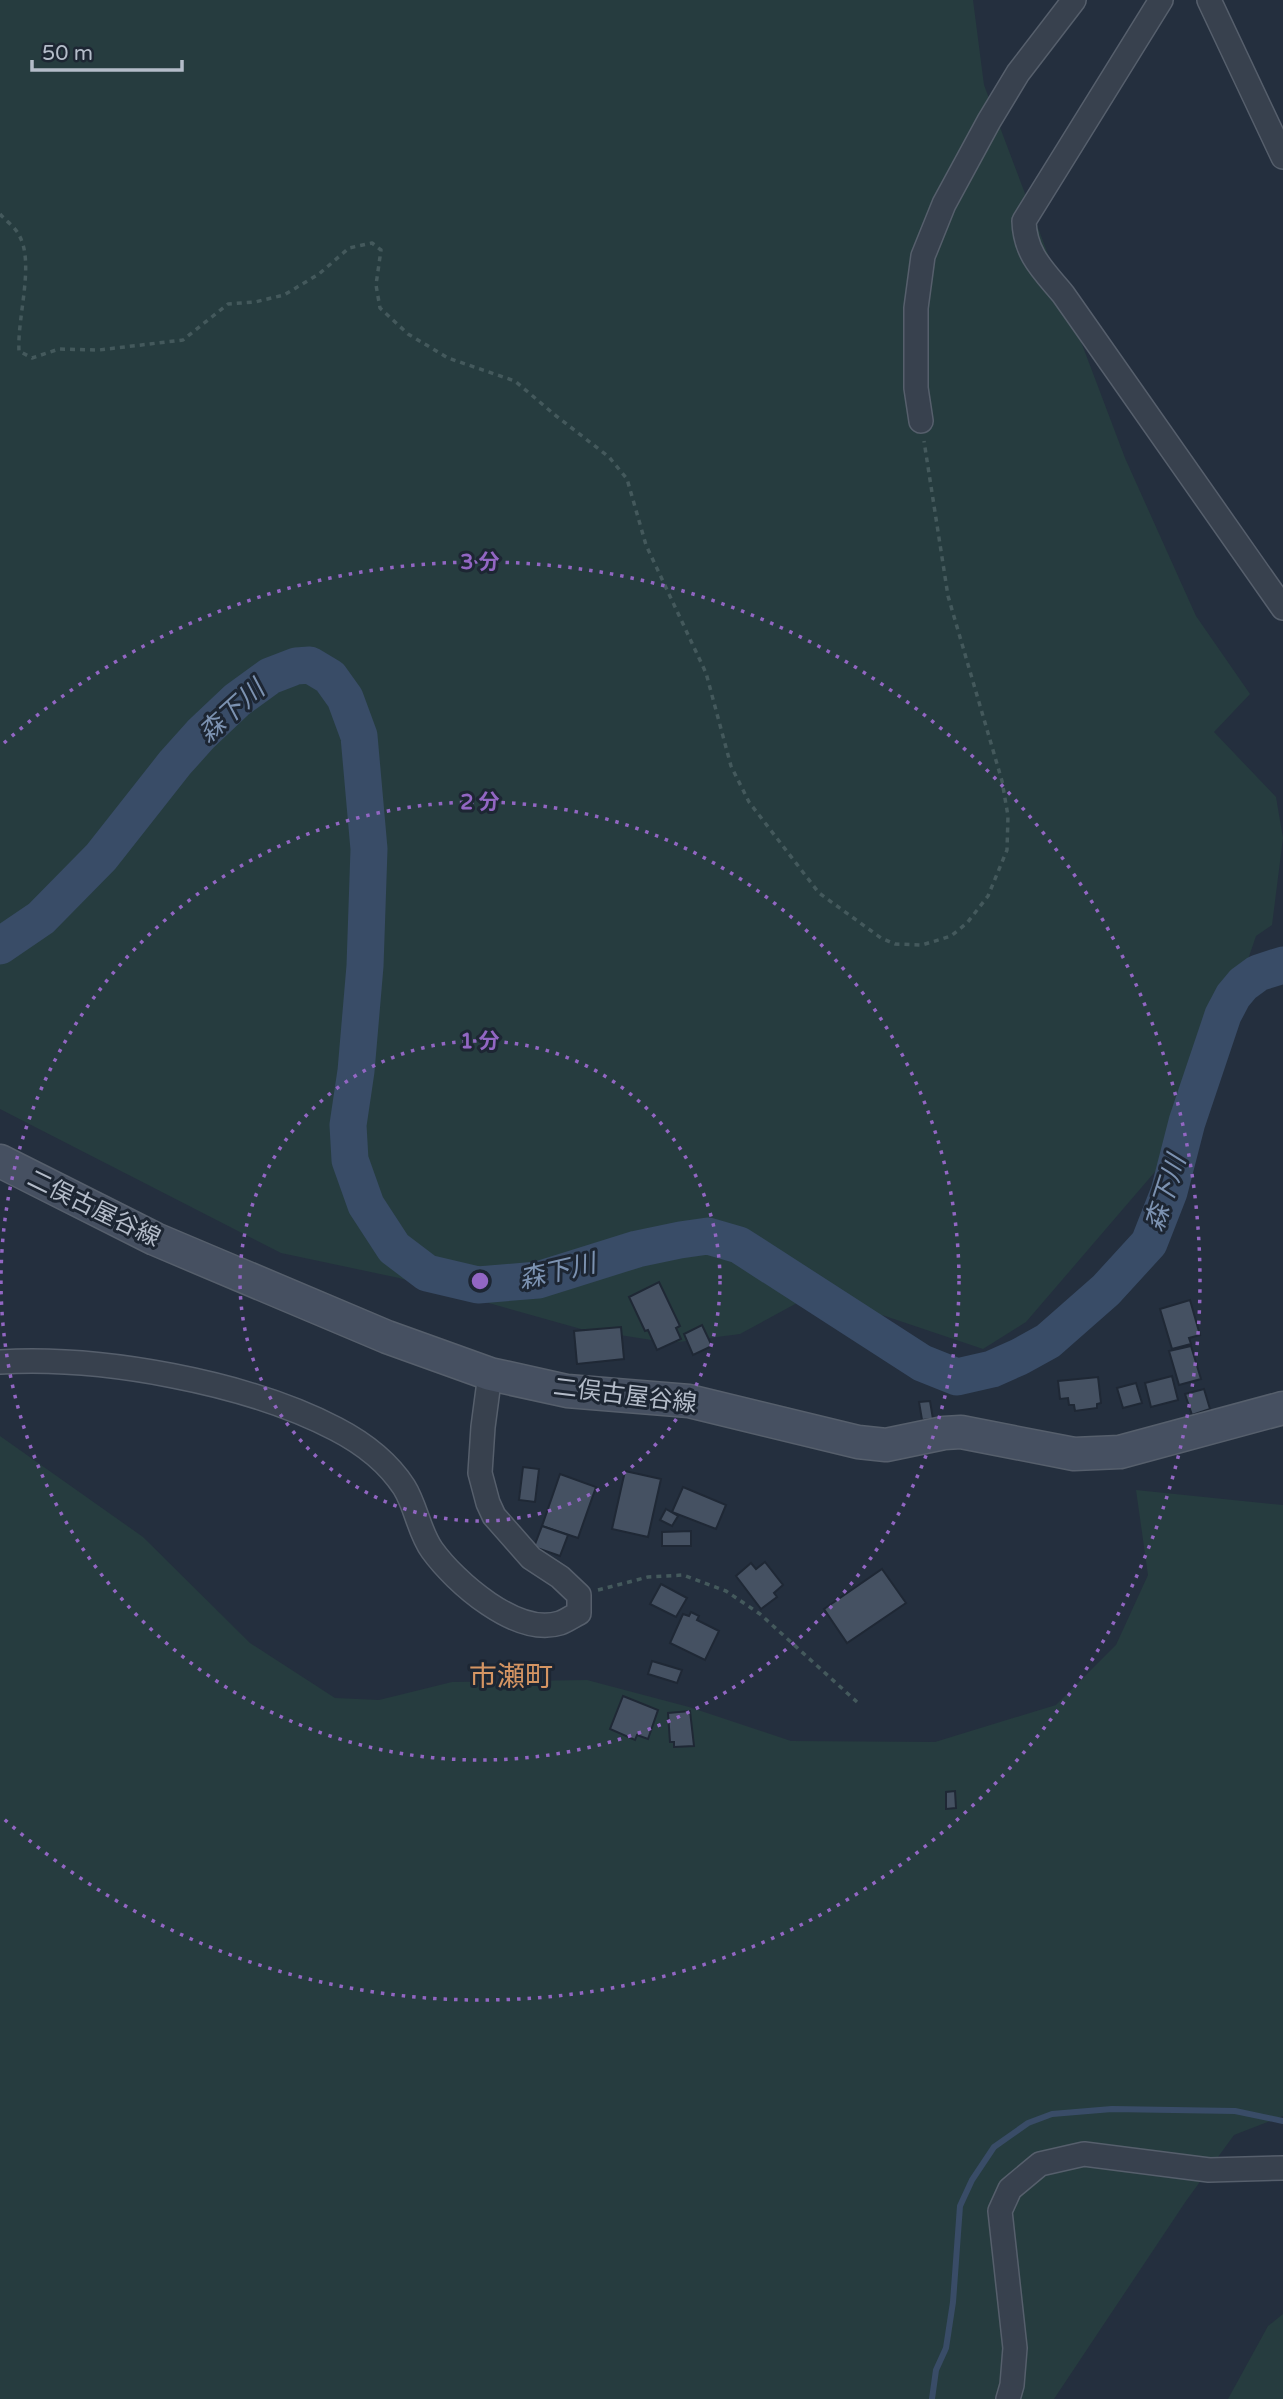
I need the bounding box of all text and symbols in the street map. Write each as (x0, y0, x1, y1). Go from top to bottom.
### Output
scale bar (32, 28, 182, 72)
text: 50 m (42, 41, 93, 66)
text: 3 分 (460, 550, 500, 575)
water label: 森下川 (192, 672, 273, 749)
text: 2 分 (460, 790, 500, 815)
text: 1 分 (460, 1029, 500, 1054)
water label: 森下川 (1139, 1148, 1193, 1235)
street label: 二俣古屋谷線 (23, 1164, 165, 1253)
water label: 森下川 (516, 1247, 602, 1295)
centre of rings (468, 1269, 492, 1293)
street label: 二俣古屋谷線 (552, 1372, 698, 1419)
district label: 市瀬町 (469, 1660, 553, 1694)

